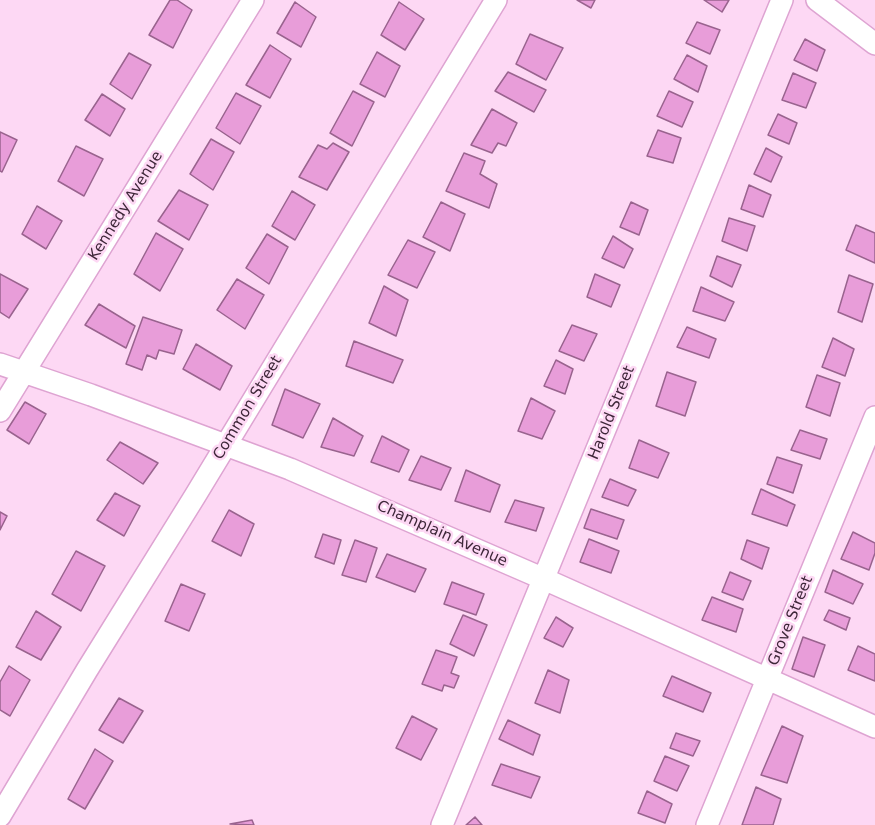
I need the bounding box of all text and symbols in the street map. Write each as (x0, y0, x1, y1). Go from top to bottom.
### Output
street label: Kennedy Avenue (85, 148, 167, 264)
street label: Common Street (210, 353, 286, 463)
street label: Harold Street (585, 363, 639, 463)
street label: Champlain Avenue (374, 497, 510, 571)
street label: Grove Street (765, 574, 817, 668)

